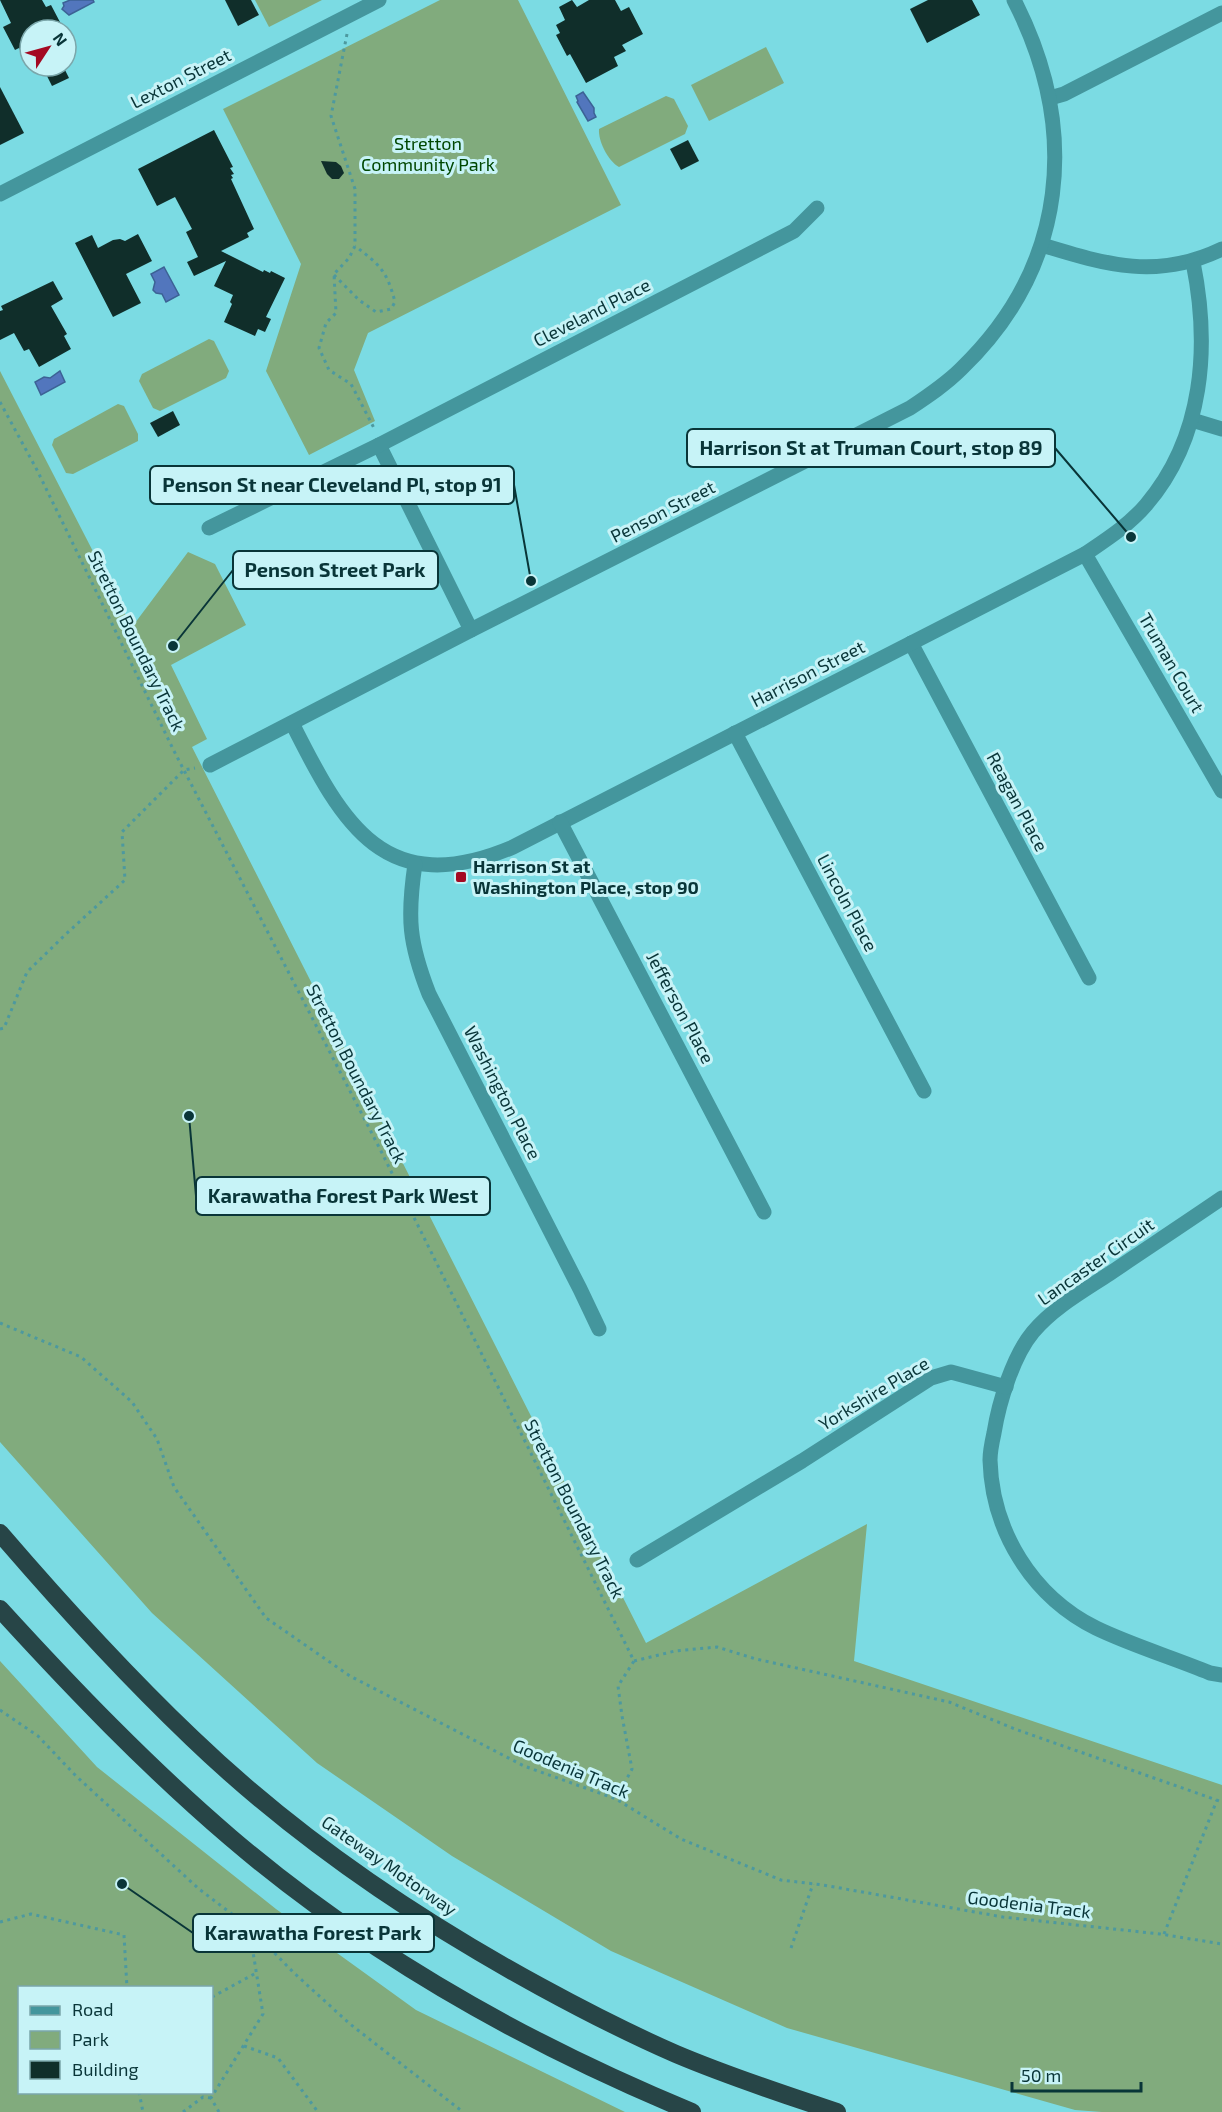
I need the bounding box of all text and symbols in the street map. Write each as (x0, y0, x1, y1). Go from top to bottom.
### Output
north arrow (18, 18, 78, 78)
text: N (49, 29, 72, 49)
street label: Lexton Street (127, 43, 235, 113)
park label: Stretton Community Park (361, 132, 495, 175)
street label: Cleveland Place (529, 273, 654, 351)
callout: Harrison St at Truman Court, stop 89 (687, 429, 1055, 467)
text: Harrison St at Truman Court, stop 89 (699, 435, 1043, 459)
callout: Penson St near Cleveland Pl, stop 91 (150, 466, 514, 504)
text: Penson St near Cleveland Pl, stop 91 (162, 472, 502, 496)
street label: Penson Street (607, 475, 719, 547)
street label: Stretton Boundary Track (84, 547, 190, 734)
callout: Penson Street Park (233, 551, 438, 589)
text: Penson Street Park (244, 557, 426, 581)
street label: Truman Court (1135, 609, 1209, 716)
street label: Harrison Street (747, 635, 868, 711)
street label: Reagan Place (983, 748, 1053, 855)
street label: Lincoln Place (813, 850, 883, 955)
place label: Harrison St at Washington Place, stop 90 (473, 855, 699, 898)
marker: Harrison St at Washington Place, stop 90 (454, 870, 468, 884)
street label: Jefferson Place (642, 948, 720, 1067)
street label: Stretton Boundary Track (302, 980, 412, 1167)
street label: Washington Place (460, 1022, 546, 1163)
callout: Karawatha Forest Park West (196, 1177, 490, 1215)
text: Karawatha Forest Park West (208, 1183, 478, 1207)
street label: Lancaster Circuit (1033, 1213, 1158, 1309)
street label: Yorkshire Place (814, 1352, 933, 1435)
street label: Stretton Boundary Track (520, 1415, 630, 1602)
street label: Goodenia Track (510, 1734, 633, 1802)
street label: Gateway Motorway (318, 1810, 462, 1920)
street label: Goodenia Track (966, 1886, 1092, 1922)
callout: Karawatha Forest Park (193, 1914, 434, 1952)
text: Karawatha Forest Park (205, 1920, 422, 1944)
legend (18, 1986, 213, 2094)
text: Road (72, 1998, 113, 2020)
text: Park (72, 2028, 109, 2050)
scale bar (1012, 2055, 1141, 2093)
text: Building (72, 2058, 139, 2080)
text: 50 m (1021, 2064, 1061, 2086)

